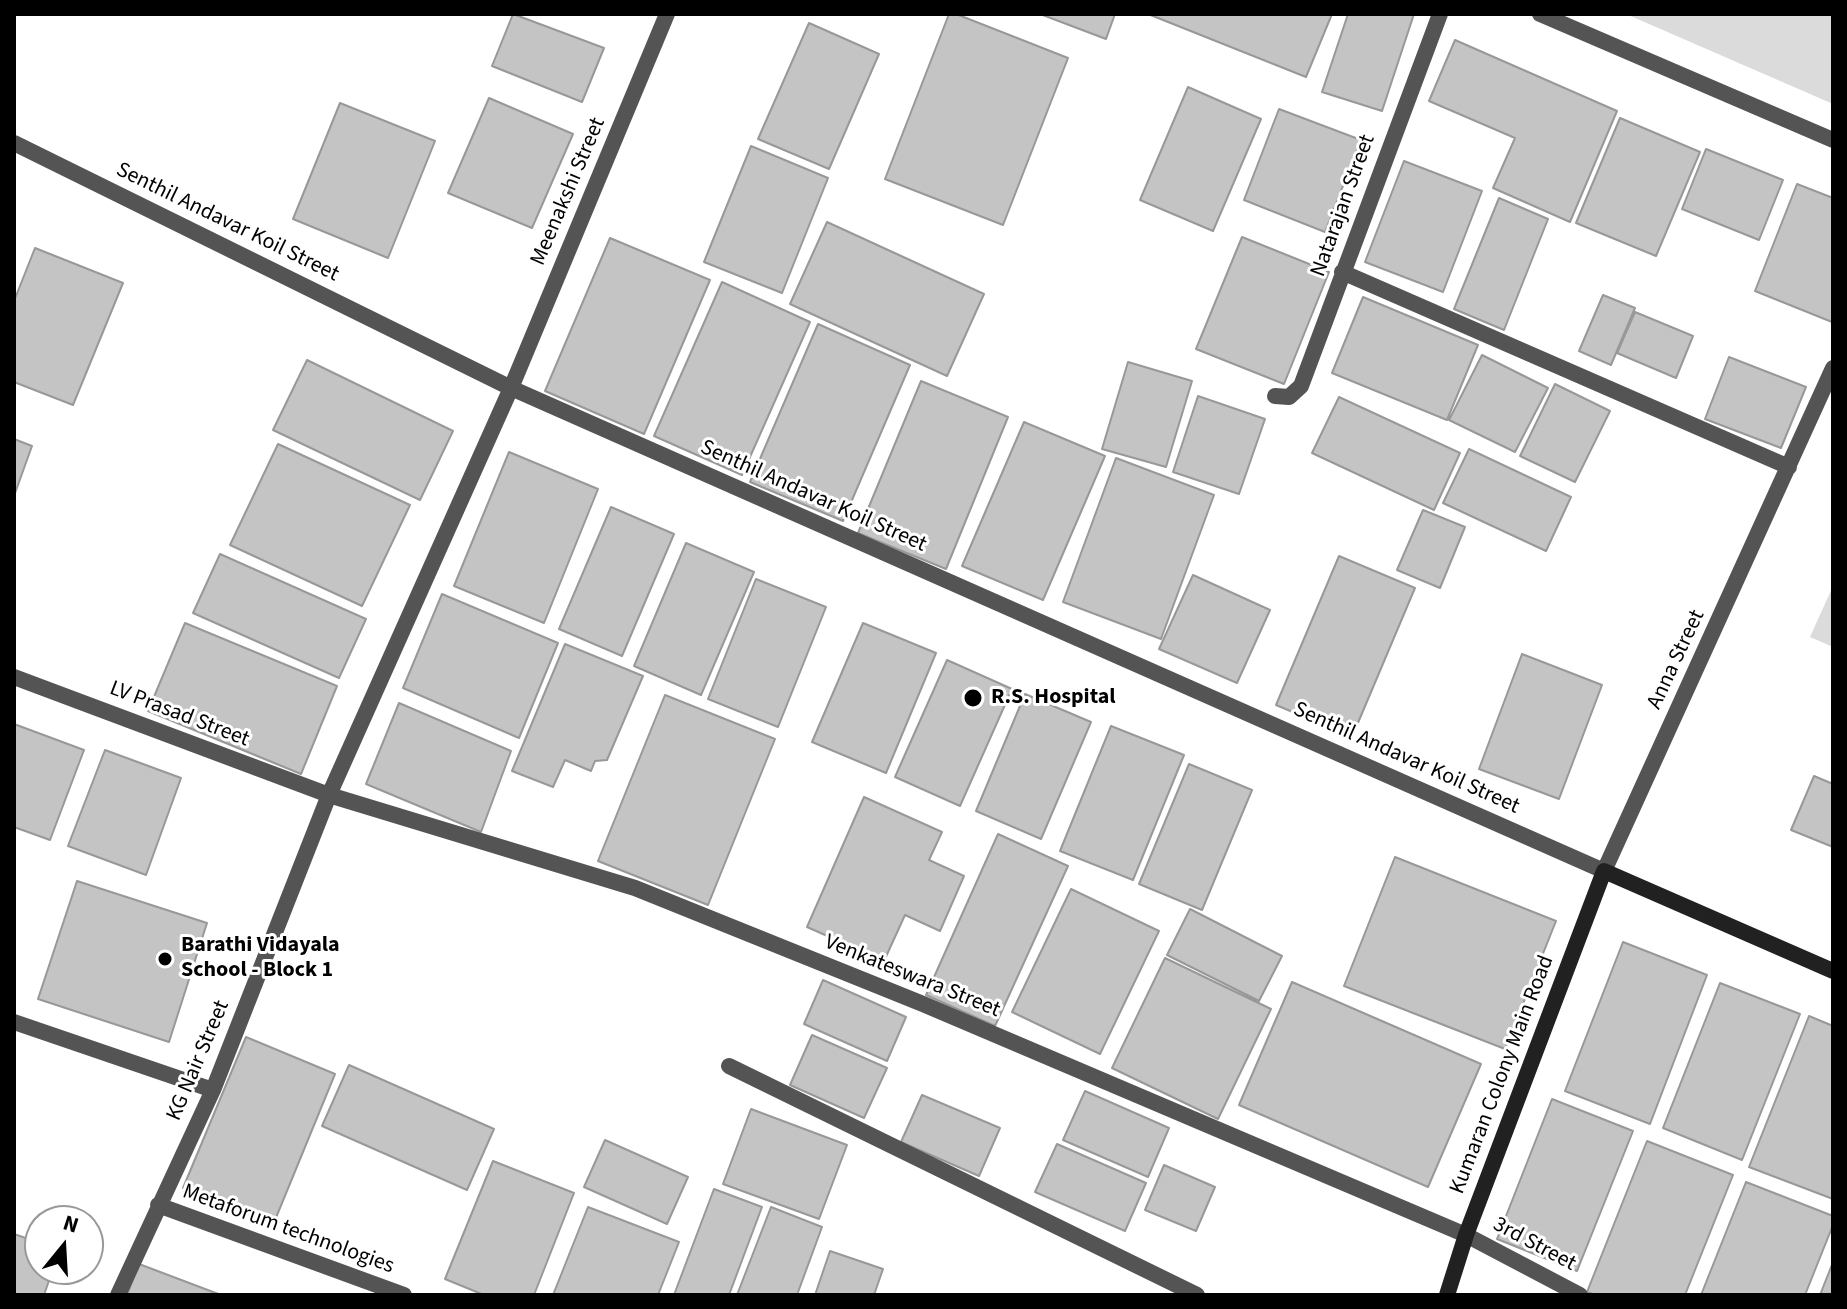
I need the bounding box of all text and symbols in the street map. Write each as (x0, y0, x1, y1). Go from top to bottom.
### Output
street label: Meenakshi Street (526, 114, 612, 270)
street label: Natarajan Street (1306, 131, 1382, 281)
street label: Senthil Andavar Koil Street (111, 157, 343, 289)
street label: Senthil Andavar Koil Street (696, 435, 930, 559)
street label: Anna Street (1643, 606, 1711, 714)
street label: LV Prasad Street (105, 676, 253, 754)
place label: R.S. Hospital (991, 685, 1116, 711)
marker: R.S. Hospital (962, 687, 984, 709)
street label: Senthil Andavar Koil Street (1289, 697, 1523, 821)
street label: Venkateswara Street (820, 930, 1004, 1024)
place label: Barathi Vidayala School - Block 1 (181, 933, 340, 984)
marker: Barathi Vidayala School - Block 1 (156, 950, 174, 968)
street label: Kumaran Colony Main Road (1445, 952, 1561, 1198)
street label: KG Nair Street (162, 997, 236, 1125)
street label: Metaforum technologies (179, 1179, 397, 1281)
north arrow (24, 1205, 104, 1285)
text: N (59, 1207, 83, 1242)
street label: 3rd Street (1488, 1212, 1580, 1278)

